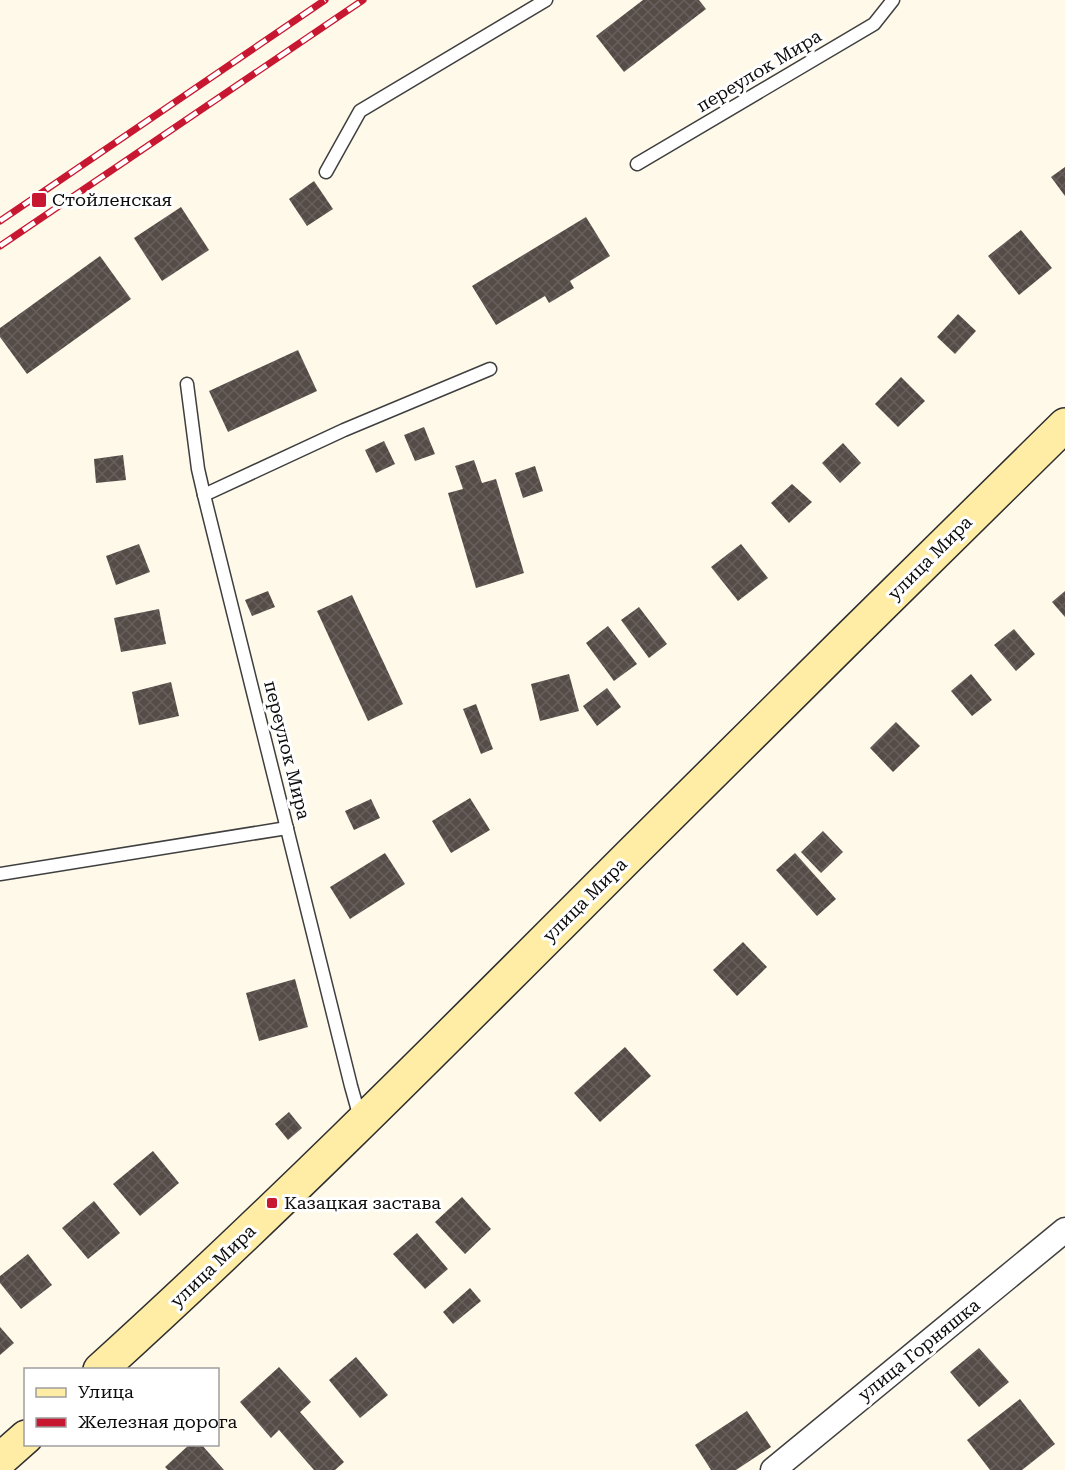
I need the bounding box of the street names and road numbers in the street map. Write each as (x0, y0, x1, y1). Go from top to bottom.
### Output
street label: переулок Мира (692, 25, 825, 116)
street label: улица Мира (883, 511, 976, 604)
street label: переулок Мира (260, 678, 315, 822)
street label: улица Мира (538, 853, 631, 946)
street label: улица Мира (166, 1220, 260, 1311)
street label: улица Горняшка (854, 1294, 984, 1405)

